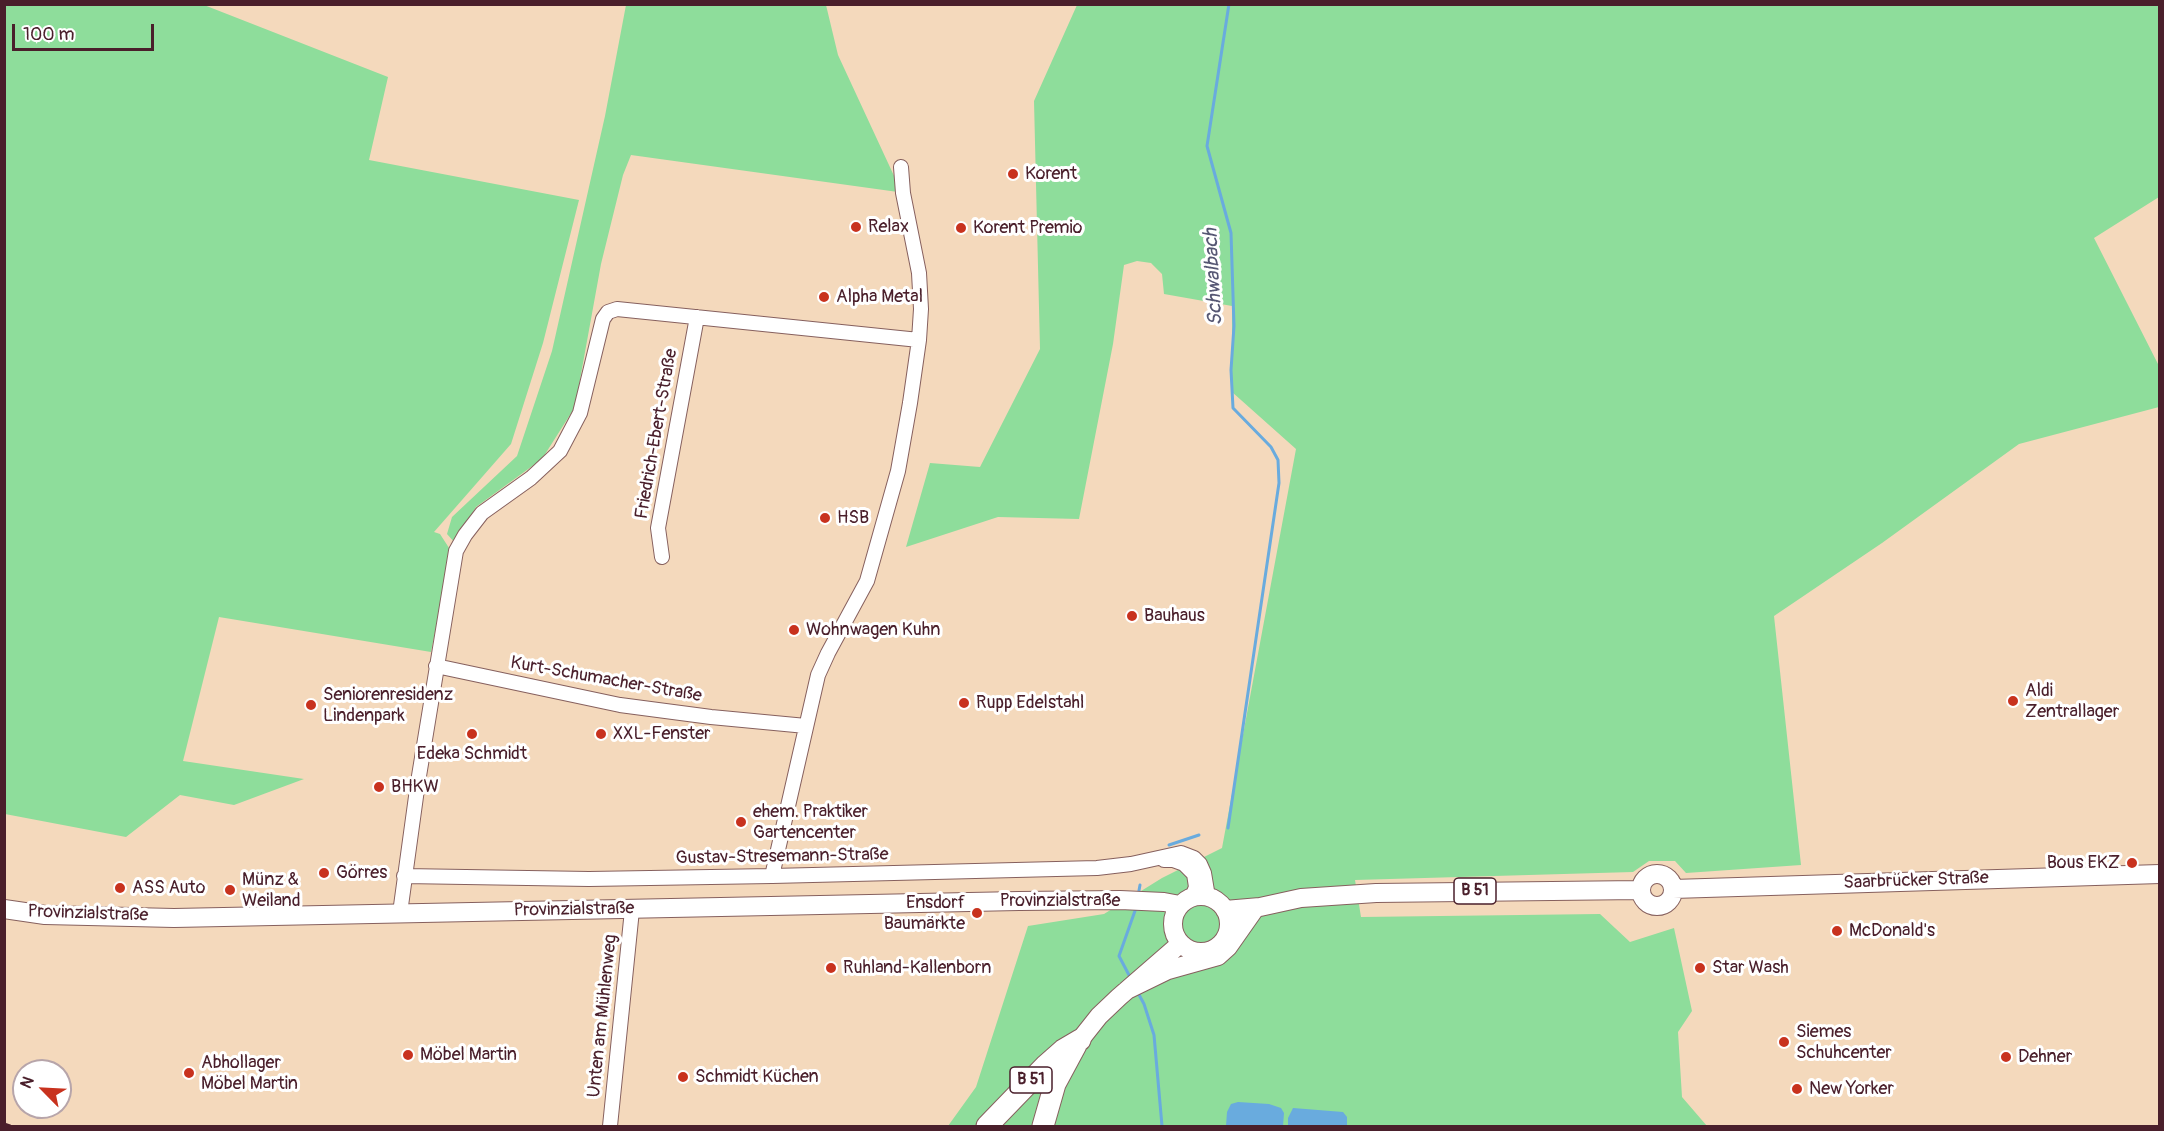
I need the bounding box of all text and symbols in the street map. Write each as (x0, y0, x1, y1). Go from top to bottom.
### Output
scale bar (15, 12, 158, 50)
text: 100 m (23, 23, 75, 46)
place label: Korent (1025, 163, 1077, 185)
marker: Korent (1006, 167, 1020, 181)
place label: Relax (868, 216, 909, 238)
place label: Korent Premio (973, 217, 1082, 239)
marker: Relax (849, 220, 863, 234)
marker: Korent Premio (954, 221, 968, 235)
water label: Schwalbach (1199, 228, 1229, 326)
place label: Alpha Metal (836, 286, 923, 308)
marker: Alpha Metal (817, 290, 831, 304)
street label: Friedrich-Ebert-Straße (631, 347, 683, 521)
place label: HSB (837, 507, 869, 529)
marker: HSB (818, 511, 832, 525)
place label: Bauhaus (1144, 605, 1205, 627)
marker: Bauhaus (1125, 609, 1139, 623)
place label: Wohnwagen Kuhn (806, 619, 940, 641)
marker: Wohnwagen Kuhn (787, 623, 801, 637)
street label: Kurt-Schumacher-Straße (509, 653, 703, 707)
place label: Aldi Zentrallager (2025, 680, 2119, 722)
place label: Seniorenresidenz Lindenpark (323, 684, 453, 726)
place label: Rupp Edelstahl (976, 692, 1084, 714)
marker: Aldi Zentrallager (2006, 694, 2020, 708)
marker: Rupp Edelstahl (957, 696, 971, 710)
marker: Seniorenresidenz Lindenpark (304, 698, 318, 712)
place label: XXL-Fenster (613, 723, 710, 745)
marker: Edeka Schmidt (465, 727, 479, 741)
marker: XXL-Fenster (594, 727, 608, 741)
place label: Edeka Schmidt (417, 743, 527, 765)
place label: BHKW (391, 776, 439, 798)
marker: BHKW (372, 780, 386, 794)
place label: ehem. Praktiker Gartencenter (753, 801, 868, 844)
marker: ehem. Praktiker Gartencenter (734, 815, 748, 829)
street label: Gustav-Stresemann-Straße (675, 844, 889, 870)
place label: Bous EKZ (2047, 852, 2120, 874)
marker: Bous EKZ (2125, 856, 2139, 870)
place label: Görres (336, 862, 387, 884)
marker: Görres (317, 866, 331, 880)
street label: Saarbrücker Straße (1843, 868, 1989, 894)
place label: Münz & Weiland (242, 869, 301, 912)
place label: ASS Auto (132, 877, 206, 899)
road number: B 51 (1454, 878, 1496, 904)
marker: ASS Auto (113, 881, 127, 895)
marker: Münz & Weiland (223, 883, 237, 897)
street label: Provinzialstraße (1000, 890, 1120, 912)
place label: Ensdorf Baumärkte (884, 892, 965, 934)
street label: Provinzialstraße (514, 898, 634, 922)
street label: Provinzialstraße (27, 901, 149, 927)
marker: Ensdorf Baumärkte (970, 906, 984, 920)
place label: McDonald's (1849, 920, 1935, 942)
marker: McDonald's (1830, 924, 1844, 938)
street label: Unten am Mühlenweg (584, 933, 622, 1099)
place label: Ruhland-Kallenborn (843, 957, 991, 979)
place label: Star Wash (1712, 957, 1789, 979)
marker: Ruhland-Kallenborn (824, 961, 838, 975)
marker: Star Wash (1693, 961, 1707, 975)
place label: Siemes Schuhcenter (1796, 1021, 1892, 1064)
marker: Siemes Schuhcenter (1777, 1035, 1791, 1049)
place label: Möbel Martin (420, 1044, 517, 1066)
place label: Dehner (2018, 1046, 2072, 1068)
marker: Möbel Martin (401, 1048, 415, 1062)
marker: Dehner (1999, 1050, 2013, 1064)
place label: Abhollager Möbel Martin (201, 1052, 298, 1094)
north arrow (12, 1059, 72, 1119)
marker: Abhollager Möbel Martin (182, 1066, 196, 1080)
place label: Schmidt Küchen (695, 1066, 819, 1088)
road number: B 51 (1010, 1067, 1052, 1093)
marker: Schmidt Küchen (676, 1070, 690, 1084)
text: N (16, 1073, 39, 1092)
place label: New Yorker (1809, 1078, 1894, 1100)
marker: New Yorker (1790, 1082, 1804, 1096)

